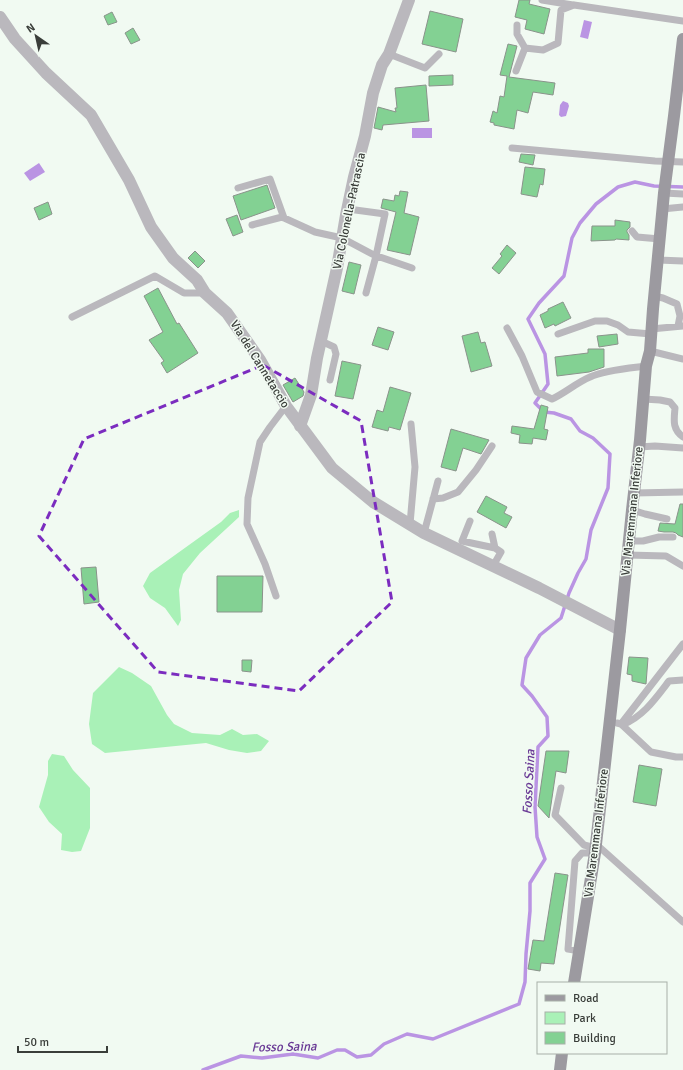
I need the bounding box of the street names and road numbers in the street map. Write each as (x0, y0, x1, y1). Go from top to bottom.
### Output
street label: Via Colonella-Patrascia (330, 151, 369, 271)
street label: Via del Cannetaccio (226, 318, 293, 411)
street label: Via Maremmana Inferiore (618, 446, 647, 576)
street label: Via Maremmana Inferiore (581, 768, 612, 898)

